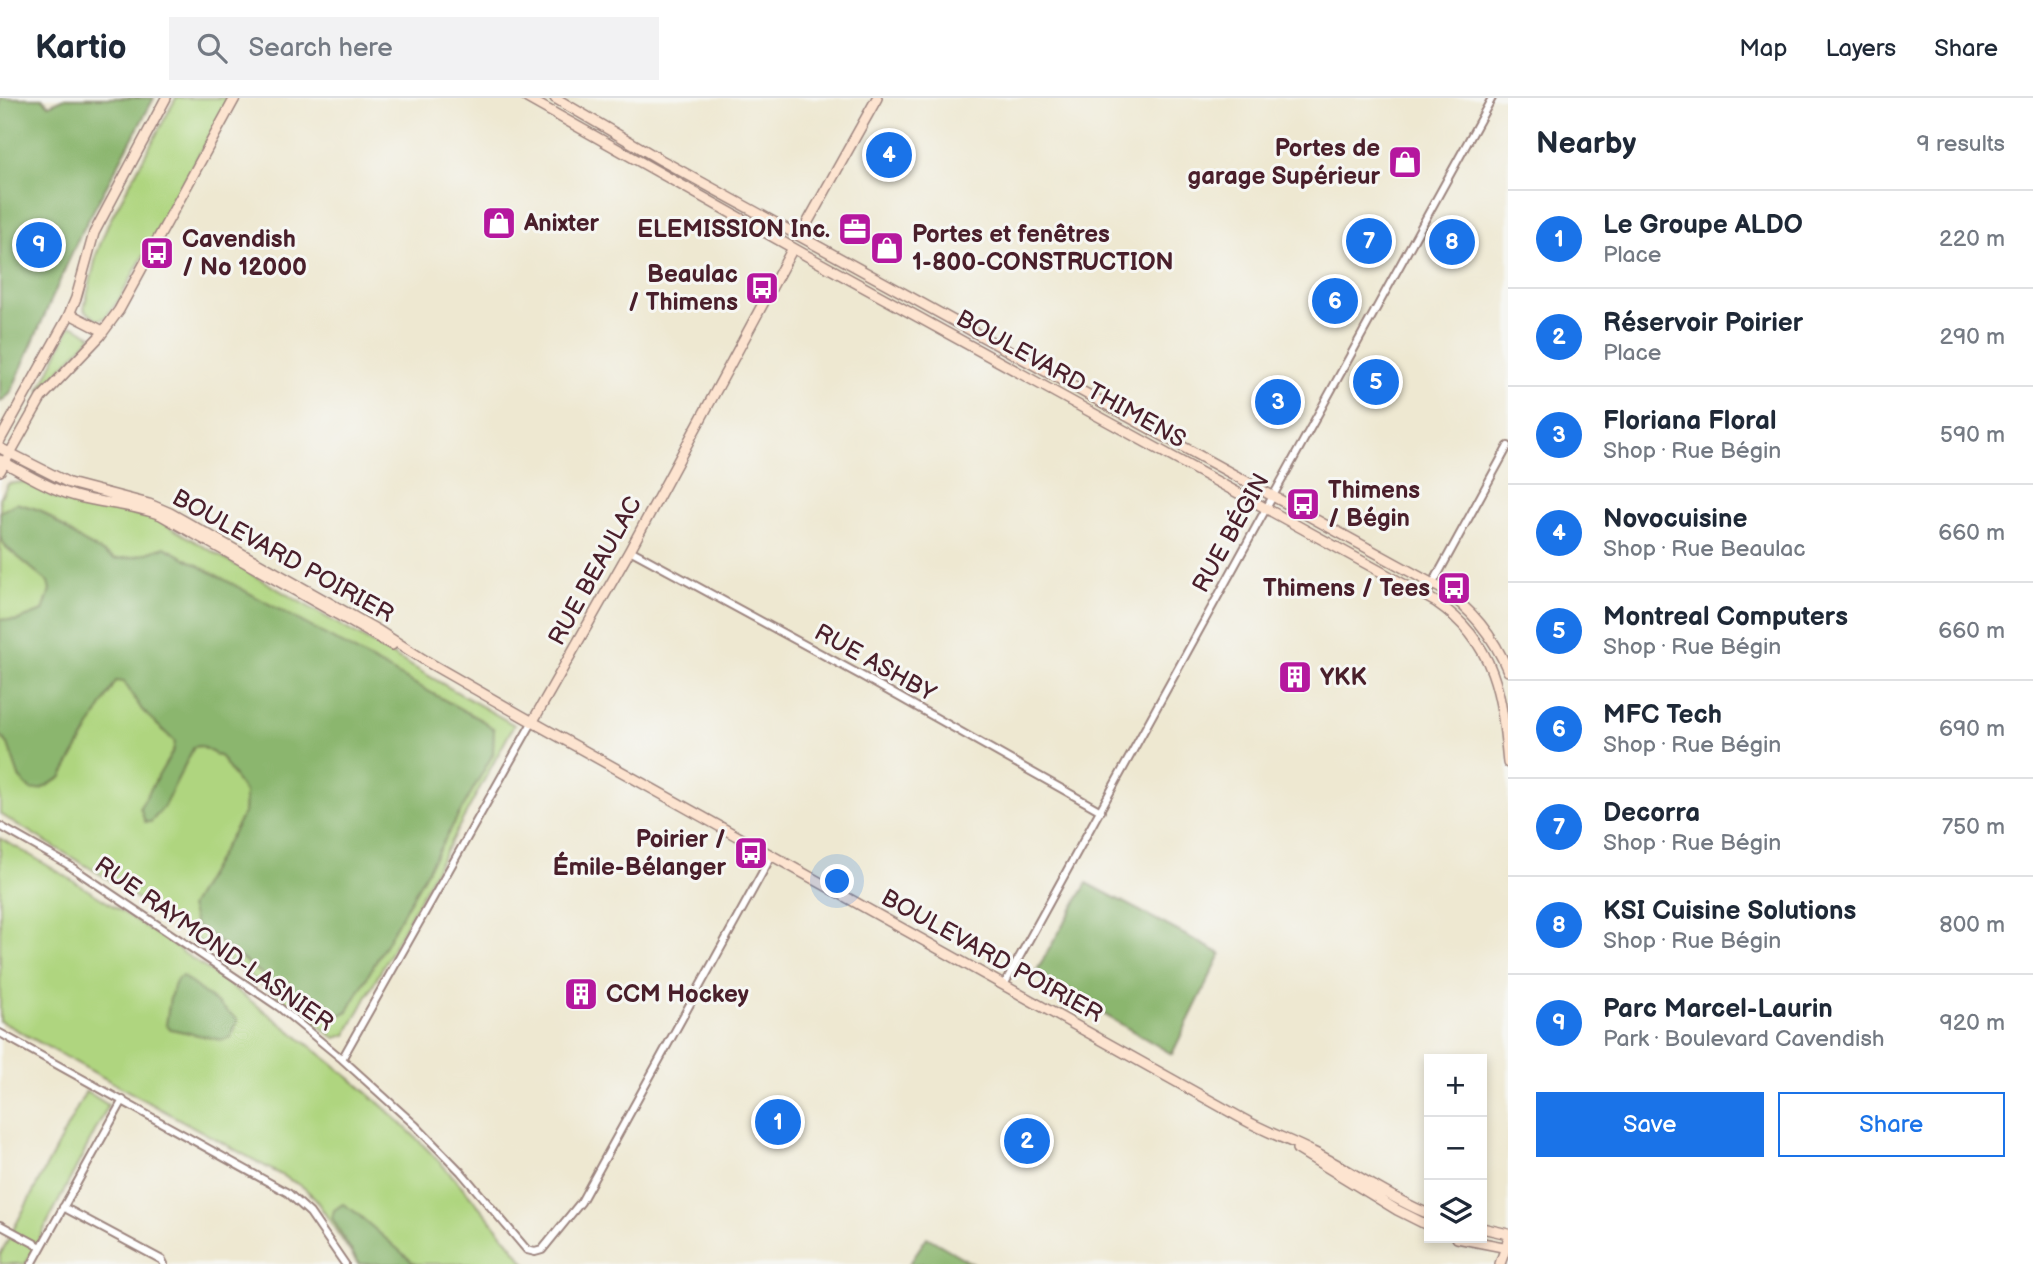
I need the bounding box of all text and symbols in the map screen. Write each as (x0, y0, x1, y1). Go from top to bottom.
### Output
search box (169, 17, 659, 80)
text: Kartio (35, 28, 127, 68)
icon: search (193, 29, 231, 67)
text: Search here (249, 33, 393, 64)
text: Map (1739, 34, 1787, 63)
text: Layers (1825, 34, 1896, 63)
text: Share (1934, 34, 1998, 63)
text: Nearby (1536, 126, 1636, 162)
pin: 4 (866, 129, 912, 181)
text: 9 results (1916, 130, 2005, 158)
place label: Portes de garage Supérieur (1188, 134, 1380, 191)
shop icon: Portes de garage Supérieur (1386, 143, 1424, 181)
shop icon: Anixter (480, 204, 518, 242)
place label: Anixter (523, 209, 600, 238)
office icon: ELEMISSION Inc. (836, 210, 874, 248)
text: Le Groupe ALDO (1603, 210, 1803, 241)
place label: ELEMISSION Inc. (637, 215, 830, 244)
pin: 7 (1346, 215, 1392, 267)
pin: 8 (1429, 216, 1475, 268)
pin: 9 (16, 219, 62, 271)
place label: Portes et fenêtres 1-800-CONSTRUCTION (912, 220, 1174, 277)
place label: Cavendish / No 12000 (182, 225, 307, 282)
text: 1 (1554, 225, 1564, 253)
text: 220 m (1939, 225, 2005, 253)
shop icon: Portes et fenêtres 1-800-CONSTRUCTION (868, 229, 906, 267)
bus stop icon: Cavendish / No 12000 (138, 234, 176, 272)
text: Place (1603, 241, 1661, 269)
place label: Beaulac / Thimens (628, 260, 738, 317)
bus stop icon: Beaulac / Thimens (743, 269, 781, 307)
pin: 6 (1312, 275, 1358, 327)
street label: BOULEVARD THIMENS (951, 304, 1191, 454)
text: Réservoir Poirier (1603, 308, 1803, 339)
text: 2 (1552, 323, 1566, 351)
text: 290 m (1939, 323, 2005, 351)
text: Place (1603, 339, 1661, 367)
pin: 5 (1353, 356, 1399, 408)
pin: 3 (1255, 376, 1301, 428)
text: Floriana Floral (1603, 406, 1776, 437)
text: 3 (1552, 421, 1566, 449)
text: 590 m (1940, 421, 2005, 449)
text: Shop · Rue Bégin (1603, 437, 1781, 465)
street label: RUE BÉGIN (1185, 468, 1276, 598)
place label: Thimens / Bégin (1328, 476, 1420, 533)
street label: BOULEVARD POIRIER (167, 483, 399, 629)
bus stop icon: Thimens / Bégin (1284, 485, 1322, 523)
street label: RUE BEAULAC (542, 492, 648, 650)
text: Novocuisine (1603, 504, 1747, 535)
text: 4 (1552, 519, 1566, 547)
text: 660 m (1938, 519, 2005, 547)
text: Shop · Rue Beaulac (1603, 535, 1806, 563)
bus stop icon: Thimens / Tees (1435, 569, 1473, 607)
place label: Thimens / Tees (1263, 574, 1430, 603)
text: Montreal Computers (1603, 602, 1848, 633)
text: 5 (1552, 617, 1566, 645)
text: 660 m (1938, 617, 2005, 645)
street label: RUE ASHBY (809, 618, 942, 709)
text: Shop · Rue Bégin (1603, 633, 1781, 661)
building icon: YKK (1276, 658, 1314, 696)
place label: YKK (1320, 663, 1367, 692)
text: MFC Tech (1603, 700, 1722, 731)
text: 6 (1552, 715, 1566, 743)
text: 690 m (1939, 715, 2005, 743)
text: Shop · Rue Bégin (1603, 731, 1781, 759)
text: Decorra (1603, 798, 1700, 829)
text: 7 (1553, 813, 1565, 841)
text: 750 m (1942, 813, 2005, 841)
place label: Poirier / Émile-Bélanger (553, 825, 726, 882)
text: Shop · Rue Bégin (1603, 829, 1781, 857)
bus stop icon: Poirier / Émile-Bélanger (732, 834, 770, 872)
street label: RUE RAYMOND-LASNIER (89, 850, 339, 1038)
your location (820, 864, 854, 898)
street label: BOULEVARD POIRIER (876, 883, 1108, 1029)
text: KSI Cuisine Solutions (1603, 896, 1856, 927)
text: 8 (1552, 911, 1566, 939)
text: 800 m (1939, 911, 2005, 939)
text: Shop · Rue Bégin (1603, 927, 1781, 955)
building icon: CCM Hockey (562, 975, 600, 1013)
place label: CCM Hockey (606, 980, 749, 1009)
text: Parc Marcel-Laurin (1603, 994, 1833, 1025)
text: 9 (1552, 1009, 1566, 1037)
text: 920 m (1939, 1009, 2005, 1037)
text: Park · Boulevard Cavendish (1603, 1025, 1885, 1053)
map controls (1424, 1054, 1487, 1243)
button: + (1424, 1054, 1487, 1117)
button: Save (1536, 1092, 1764, 1157)
button: Share (1778, 1092, 2005, 1157)
pin: 1 (755, 1096, 801, 1148)
pin: 2 (1004, 1115, 1050, 1167)
button: − (1424, 1117, 1487, 1180)
button: layers (1424, 1180, 1487, 1243)

